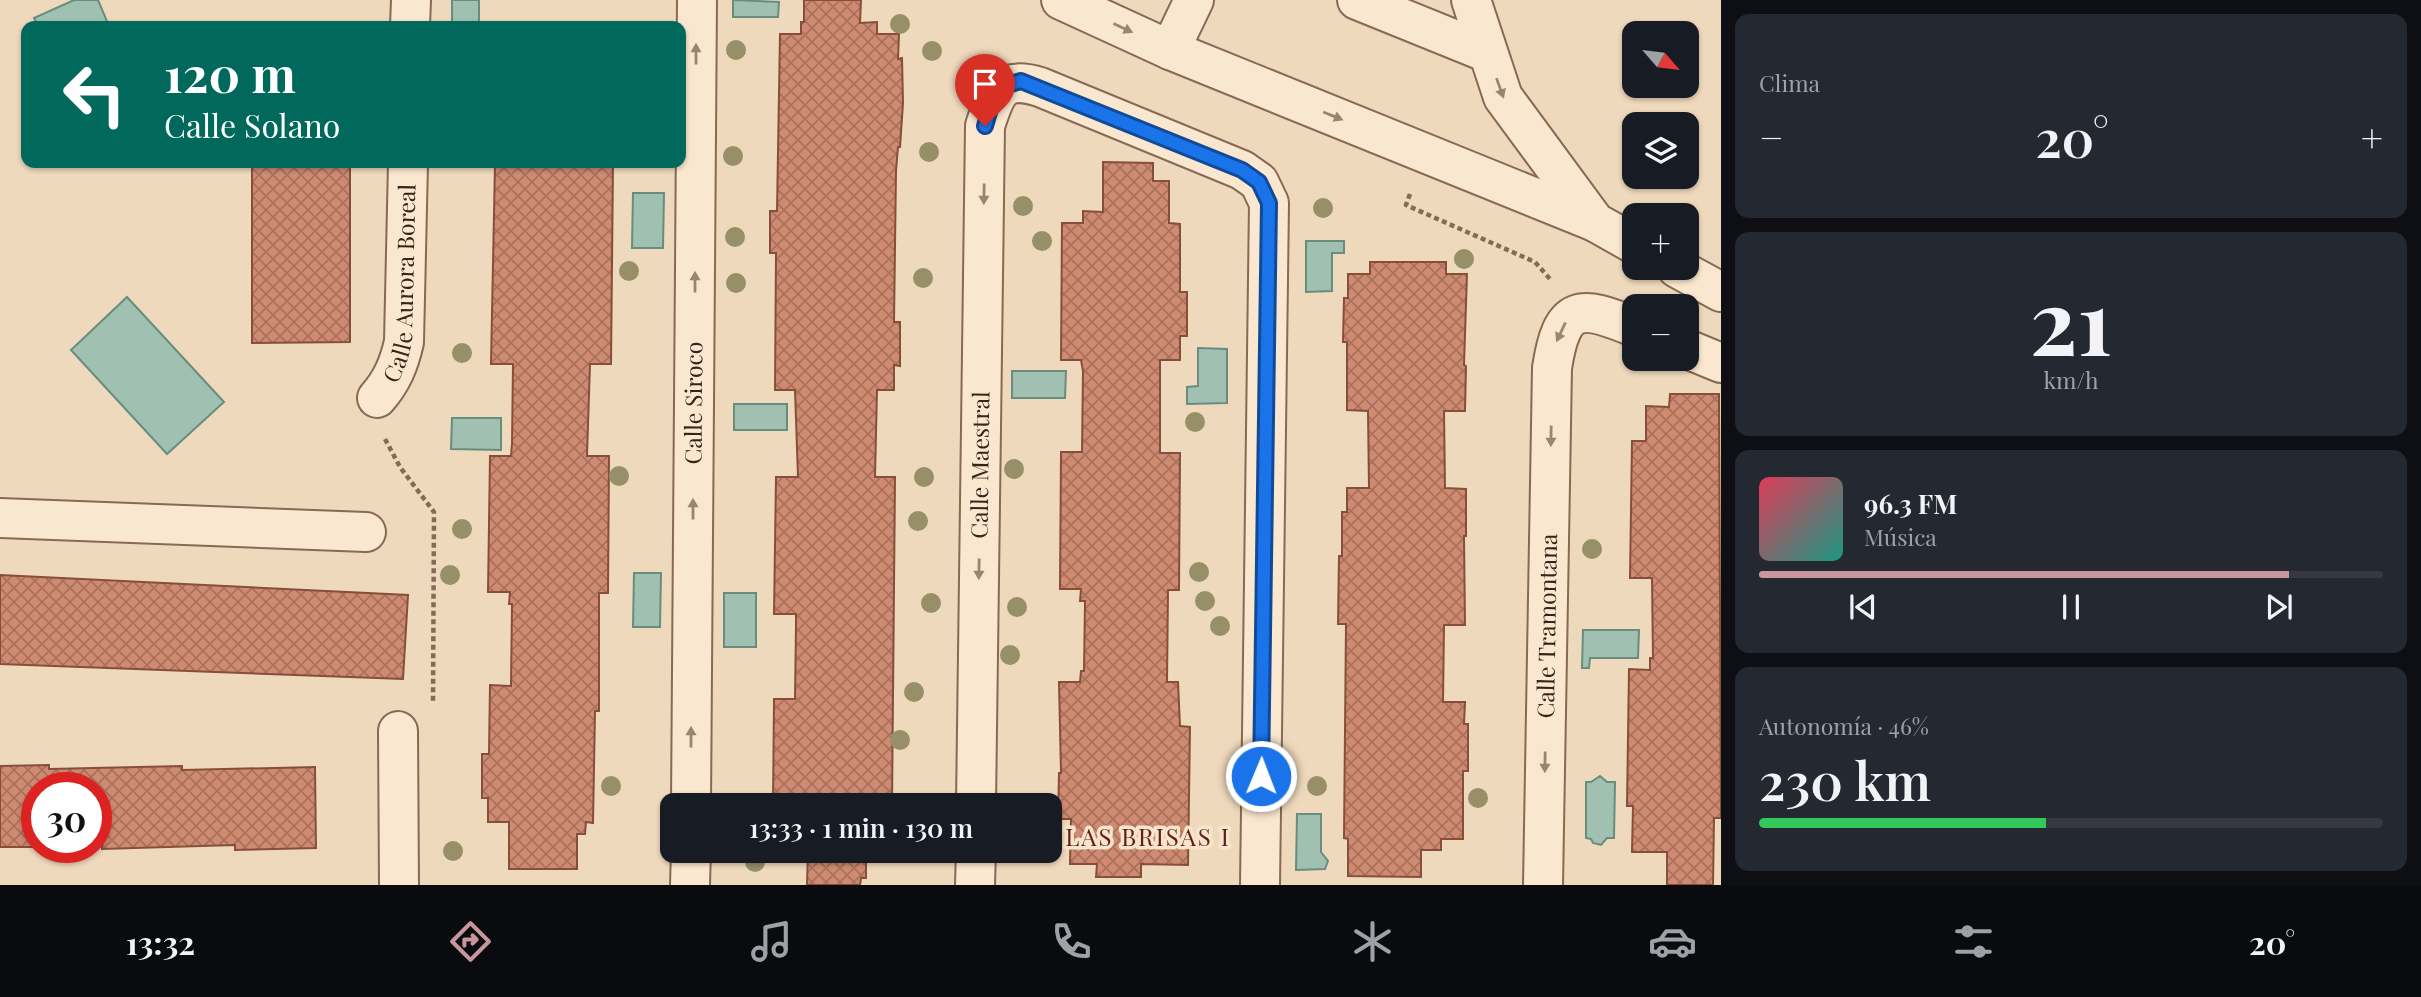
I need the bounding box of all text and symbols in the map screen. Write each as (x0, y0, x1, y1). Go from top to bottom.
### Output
north arrow (1622, 21, 1699, 98)
map controls (1622, 21, 1699, 371)
one-way arrow (1113, 22, 1133, 34)
text: 120 m (164, 40, 296, 105)
one-way arrow (690, 43, 702, 65)
icon: left (49, 49, 140, 140)
pin (955, 54, 1015, 126)
icon: arrive (966, 65, 1004, 103)
text: Clima (1759, 67, 1820, 98)
one-way arrow (1495, 78, 1506, 99)
text: 20° (2035, 102, 2109, 171)
text: Calle Solano (164, 103, 340, 146)
one-way arrow (1322, 110, 1343, 121)
text: − (1759, 111, 1784, 162)
text: + (2361, 111, 2383, 162)
button: layers (1622, 112, 1699, 189)
street label: Calle Aurora Boreal (374, 183, 422, 387)
one-way arrow (978, 184, 990, 206)
button: + (1622, 203, 1699, 280)
text: 21 (2030, 258, 2112, 379)
one-way arrow (689, 271, 701, 293)
button: − (1622, 294, 1699, 371)
one-way arrow (1555, 322, 1567, 342)
street label: Calle Siroco (677, 341, 708, 465)
text: km/h (2043, 364, 2099, 395)
street label: Calle Maestral (963, 391, 995, 539)
one-way arrow (1545, 426, 1556, 448)
text: 96.3 FM (1864, 486, 1957, 521)
one-way arrow (687, 498, 699, 520)
text: Música (1864, 521, 1937, 552)
street label: Calle Tramontana (1529, 533, 1563, 719)
one-way arrow (974, 558, 985, 580)
icon: previous (1844, 588, 1882, 626)
icon: pause (2052, 588, 2090, 626)
icon: next (2260, 588, 2298, 626)
text: Autonomía · 46% (1759, 710, 1929, 741)
one-way arrow (686, 726, 697, 748)
position arrow (1224, 739, 1298, 813)
text: 230 km (1759, 745, 1931, 814)
one-way arrow (1539, 751, 1551, 773)
speed limit sign: 30 (21, 772, 112, 863)
text: 13:33 · 1 min · 130 m (749, 810, 973, 845)
district label: LAS BRISAS I (1065, 820, 1231, 852)
icon: directions (446, 917, 495, 966)
icon: music (747, 917, 796, 966)
icon: phone (1047, 917, 1096, 966)
icon: climate (1348, 917, 1397, 966)
icon: car (1648, 917, 1697, 966)
icon: filters (1949, 917, 1998, 966)
text: 13:32 (126, 920, 195, 963)
text: 20° (2249, 920, 2295, 963)

